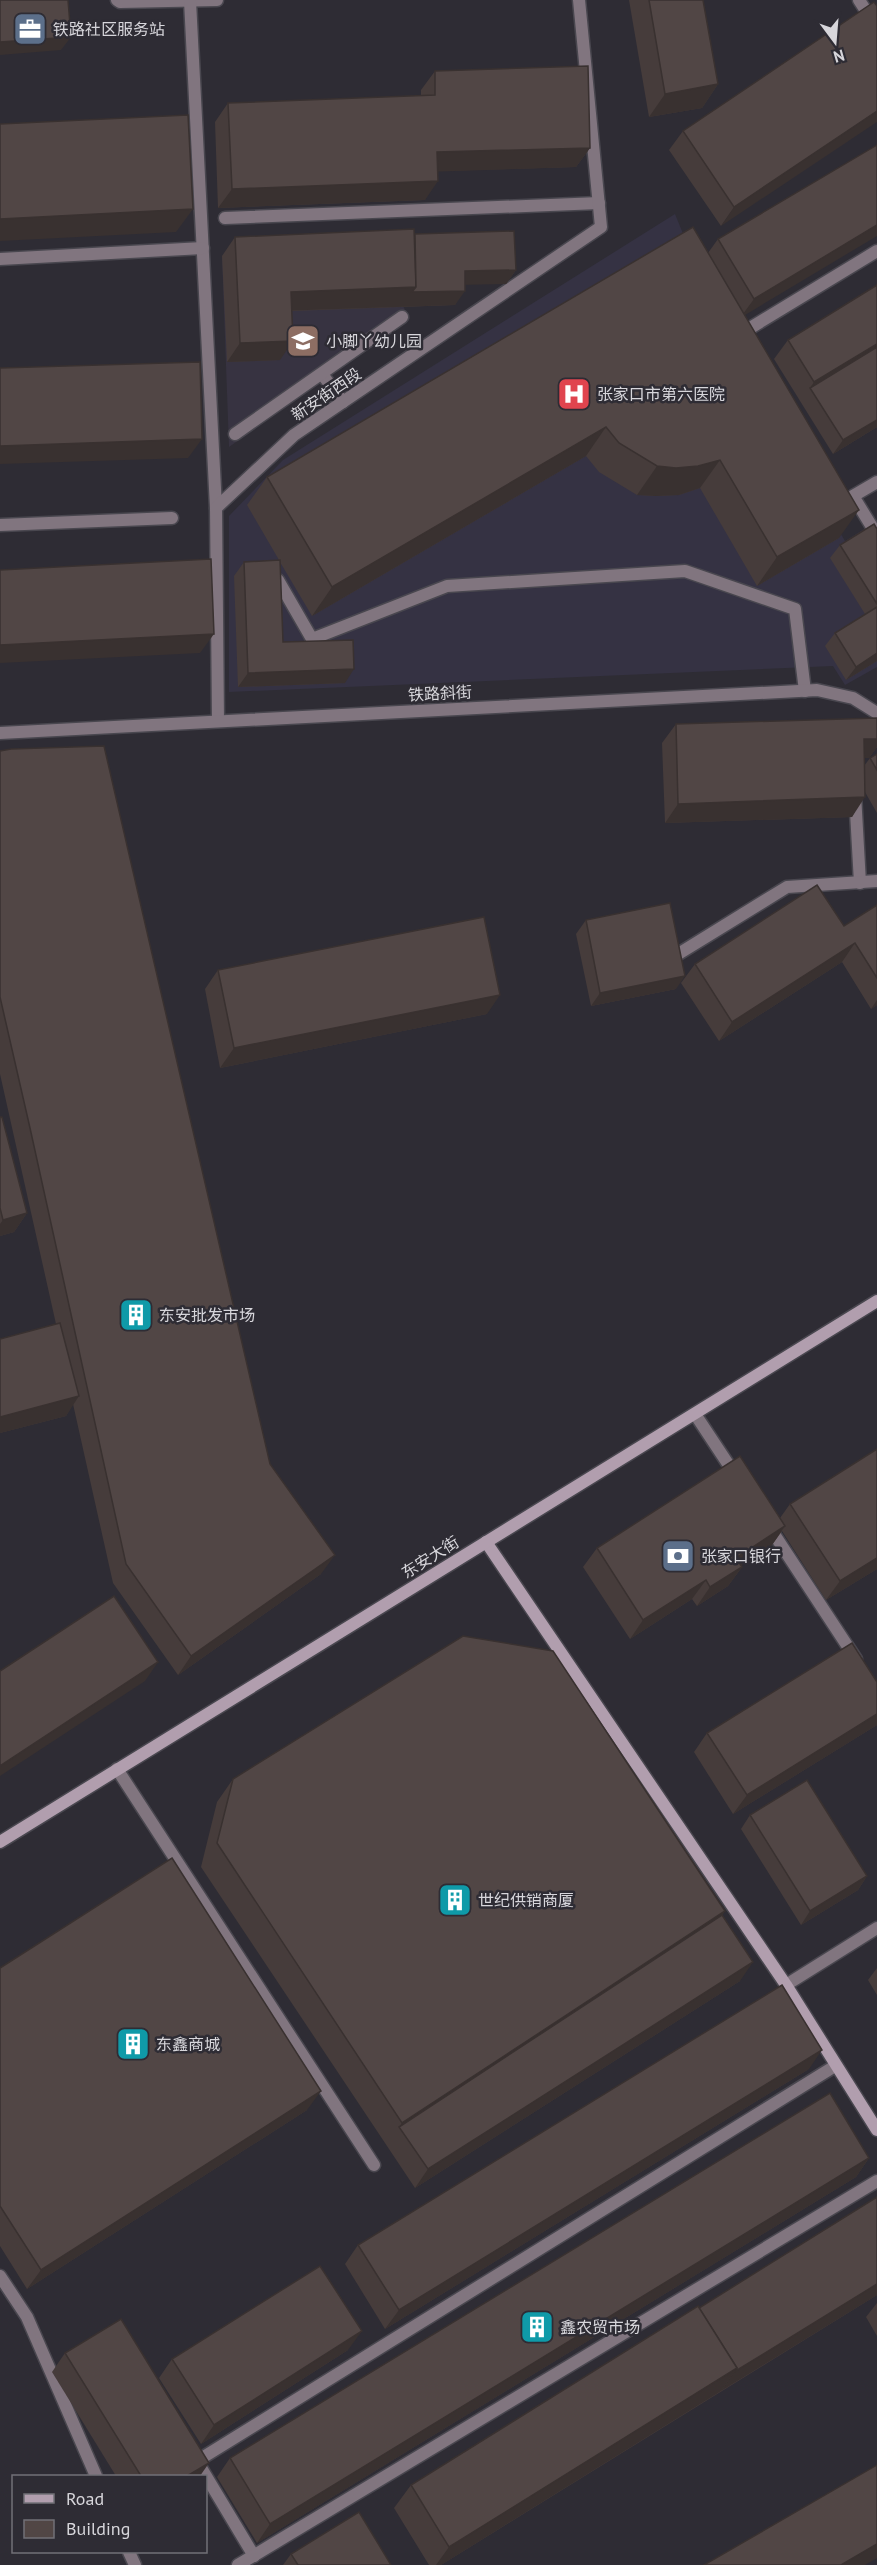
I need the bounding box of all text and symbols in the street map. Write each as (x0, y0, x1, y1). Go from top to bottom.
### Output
office icon: 铁路社区服务站 (12, 11, 48, 47)
north arrow (805, 12, 865, 72)
place label: 铁路社区服务站 (53, 19, 165, 39)
text: N (831, 45, 847, 67)
school or university icon: 小脚丫幼儿园 (285, 323, 321, 359)
place label: 小脚丫幼儿园 (326, 331, 422, 351)
street label: 新安街西段 (287, 363, 365, 425)
hospital icon: 张家口市第六医院 (556, 376, 592, 412)
place label: 张家口市第六医院 (597, 384, 725, 404)
street label: 铁路斜街 (408, 681, 472, 705)
building icon: 东安批发市场 (118, 1297, 154, 1333)
place label: 东安批发市场 (159, 1305, 255, 1325)
street label: 东安大街 (398, 1532, 462, 1582)
bank icon: 张家口银行 (660, 1538, 696, 1574)
place label: 张家口银行 (701, 1546, 781, 1566)
building icon: 世纪供销商厦 (437, 1882, 473, 1918)
place label: 世纪供销商厦 (478, 1890, 574, 1910)
building icon: 东鑫商城 (115, 2026, 151, 2062)
place label: 东鑫商城 (156, 2034, 220, 2054)
building icon: 鑫农贸市场 (519, 2309, 555, 2345)
place label: 鑫农贸市场 (560, 2317, 640, 2337)
legend (12, 2475, 207, 2553)
text: Road (66, 2487, 104, 2510)
text: Building (66, 2517, 130, 2540)

